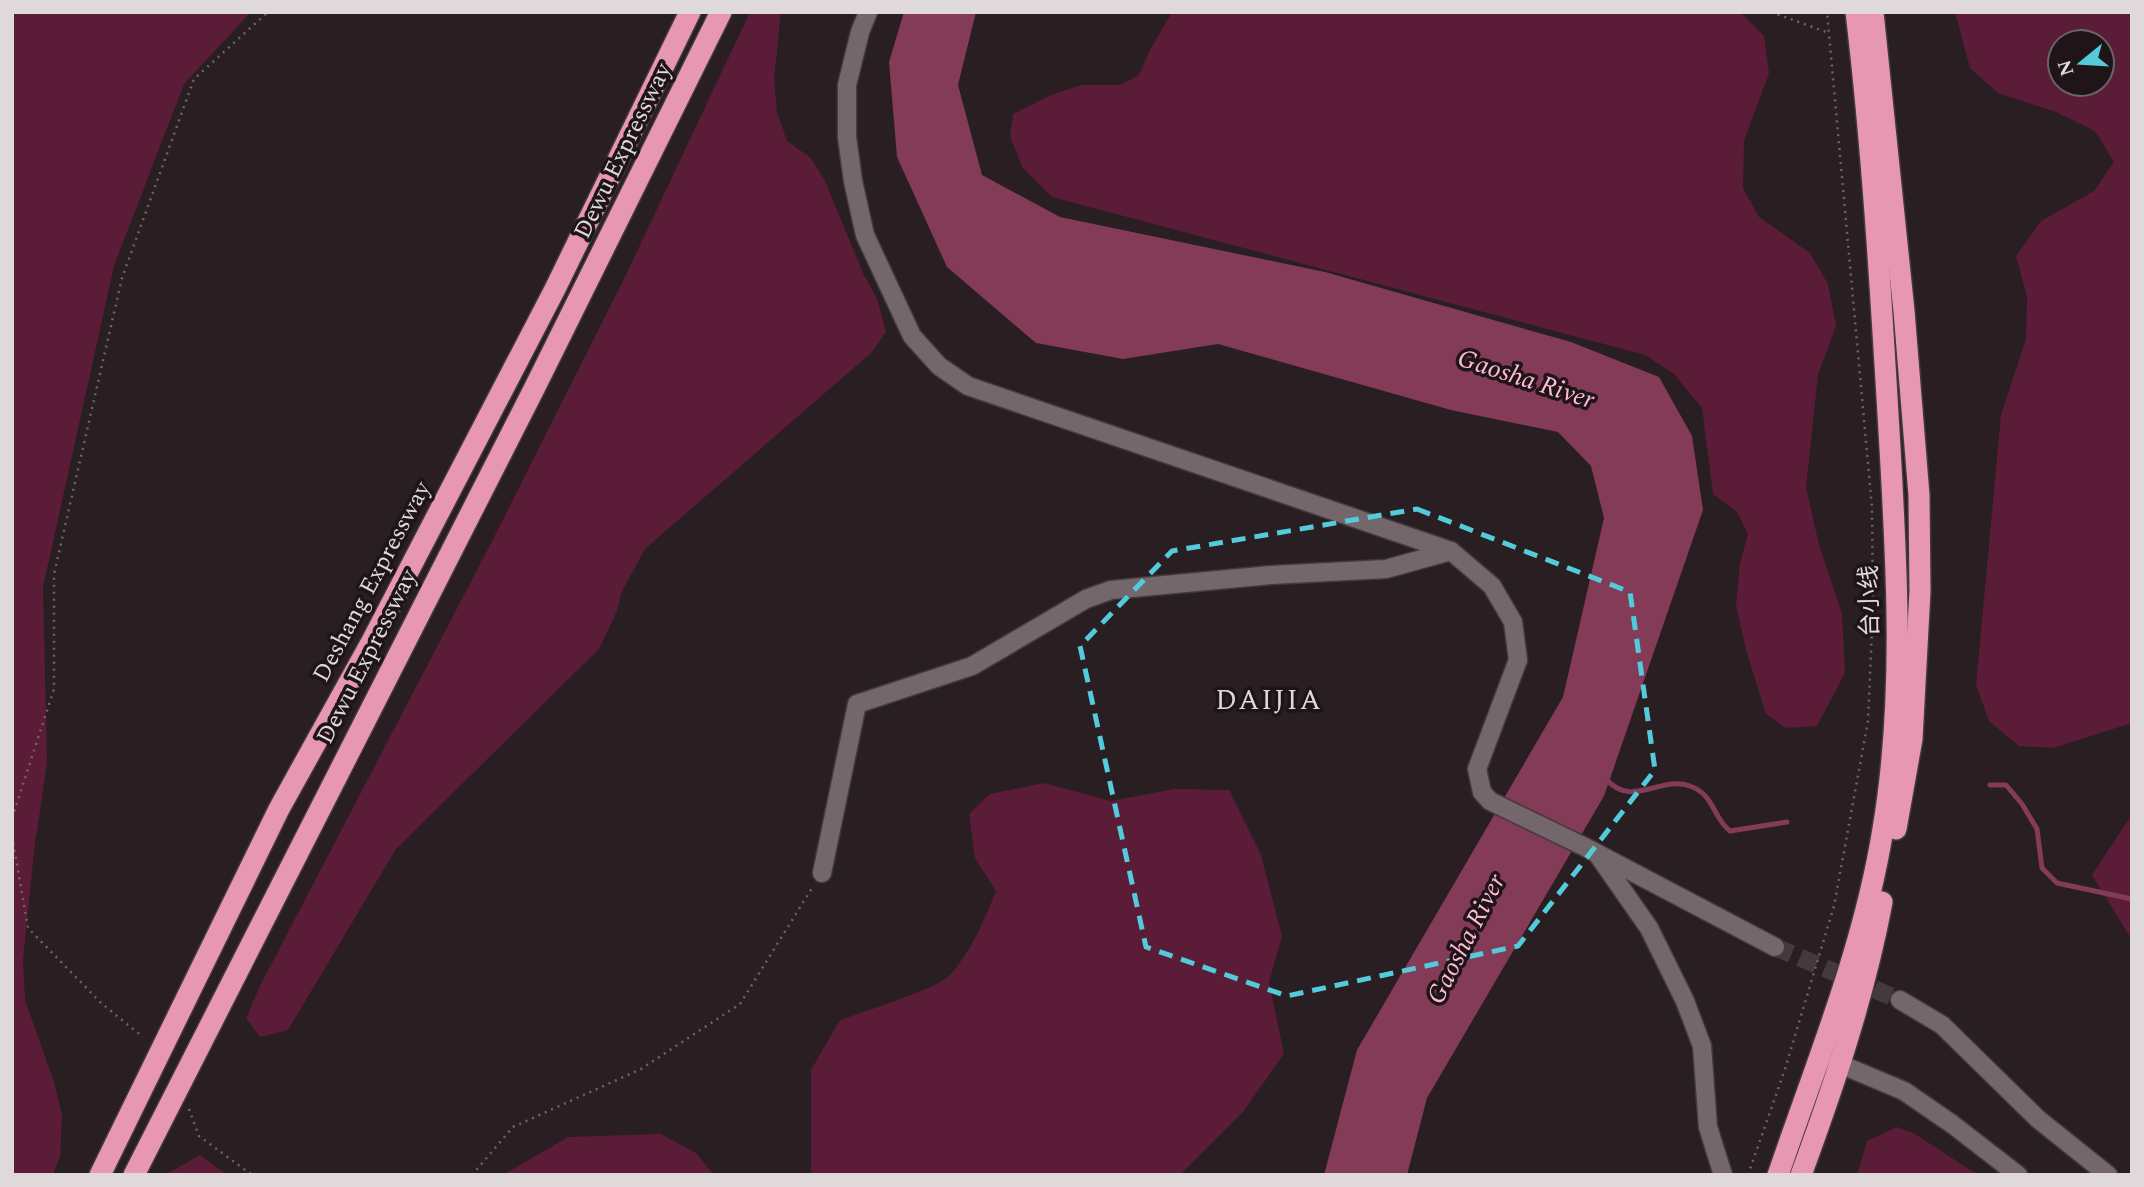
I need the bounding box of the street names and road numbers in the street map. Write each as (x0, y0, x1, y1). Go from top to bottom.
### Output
street label: Dewu Expressway (565, 56, 682, 245)
street label: Deshang Expressway (304, 474, 441, 689)
street label: Dewu Expressway (307, 562, 427, 751)
street label: 台小线 (1851, 565, 1889, 637)

